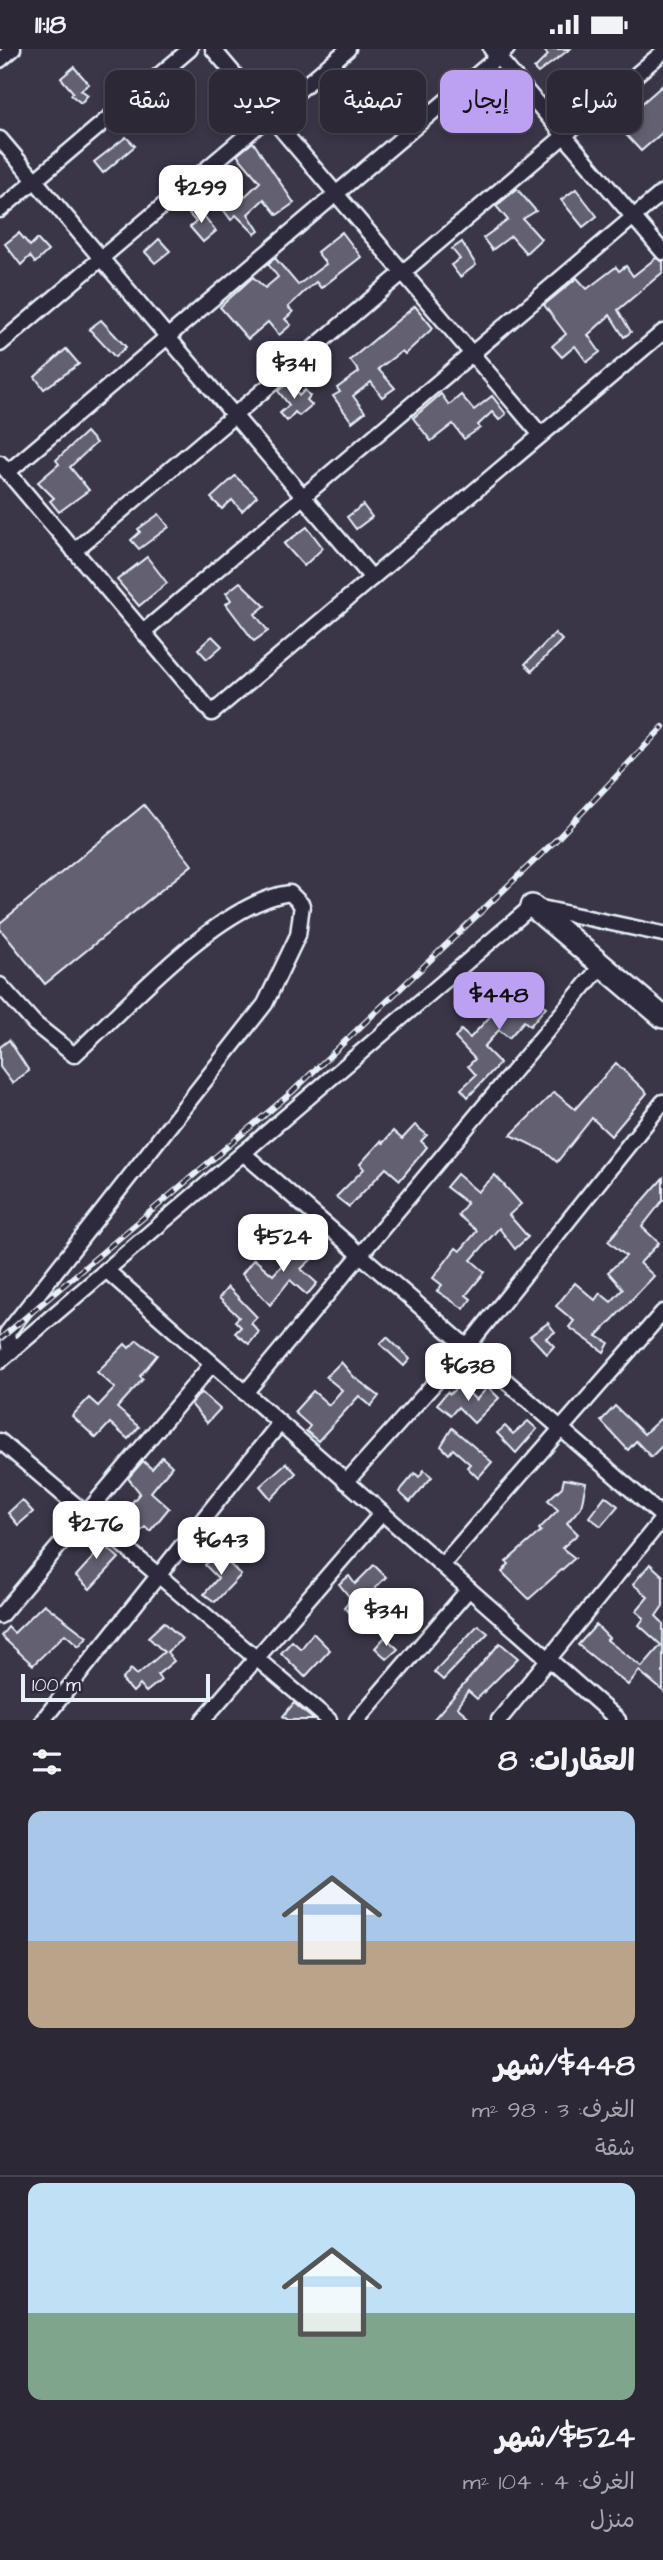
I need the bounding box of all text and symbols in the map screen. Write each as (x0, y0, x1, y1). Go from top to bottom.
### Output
text: 11:18 (35, 7, 66, 43)
chip: شقة (105, 70, 195, 133)
chip: جديد (209, 70, 306, 133)
chip: تصفية (320, 70, 426, 133)
chip: إيجار (440, 70, 533, 133)
chip: شراء (547, 70, 642, 133)
pin: $299 (160, 165, 242, 225)
text: $299 (175, 172, 227, 204)
pin: $341 (253, 341, 335, 401)
text: $341 (272, 348, 316, 380)
pin: $448 (458, 972, 540, 1032)
text: $448 (469, 979, 529, 1011)
pin: $524 (242, 1215, 324, 1274)
text: $524 (254, 1221, 312, 1253)
pin: $638 (427, 1343, 509, 1403)
text: $638 (441, 1350, 495, 1382)
pin: $276 (55, 1501, 137, 1561)
text: $276 (69, 1508, 123, 1540)
pin: $643 (180, 1517, 262, 1577)
text: $643 (194, 1524, 248, 1556)
pin: $341 (345, 1589, 427, 1648)
text: $341 (364, 1595, 408, 1627)
scale bar (21, 1671, 210, 1703)
text: 100 m (32, 1672, 81, 1699)
text: العقارات: 8 (498, 1740, 635, 1782)
icon: filters (28, 1743, 66, 1781)
icon: home (269, 1857, 395, 1983)
text: $448/شهر (494, 2045, 635, 2087)
text: الغرف: 3 · 98 m² (472, 2094, 635, 2126)
text: شقة (595, 2132, 635, 2164)
icon: home (269, 2229, 395, 2355)
text: $524/شهر (496, 2417, 635, 2459)
text: الغرف: 4 · 104 m² (463, 2466, 635, 2498)
text: منزل (590, 2504, 635, 2536)

